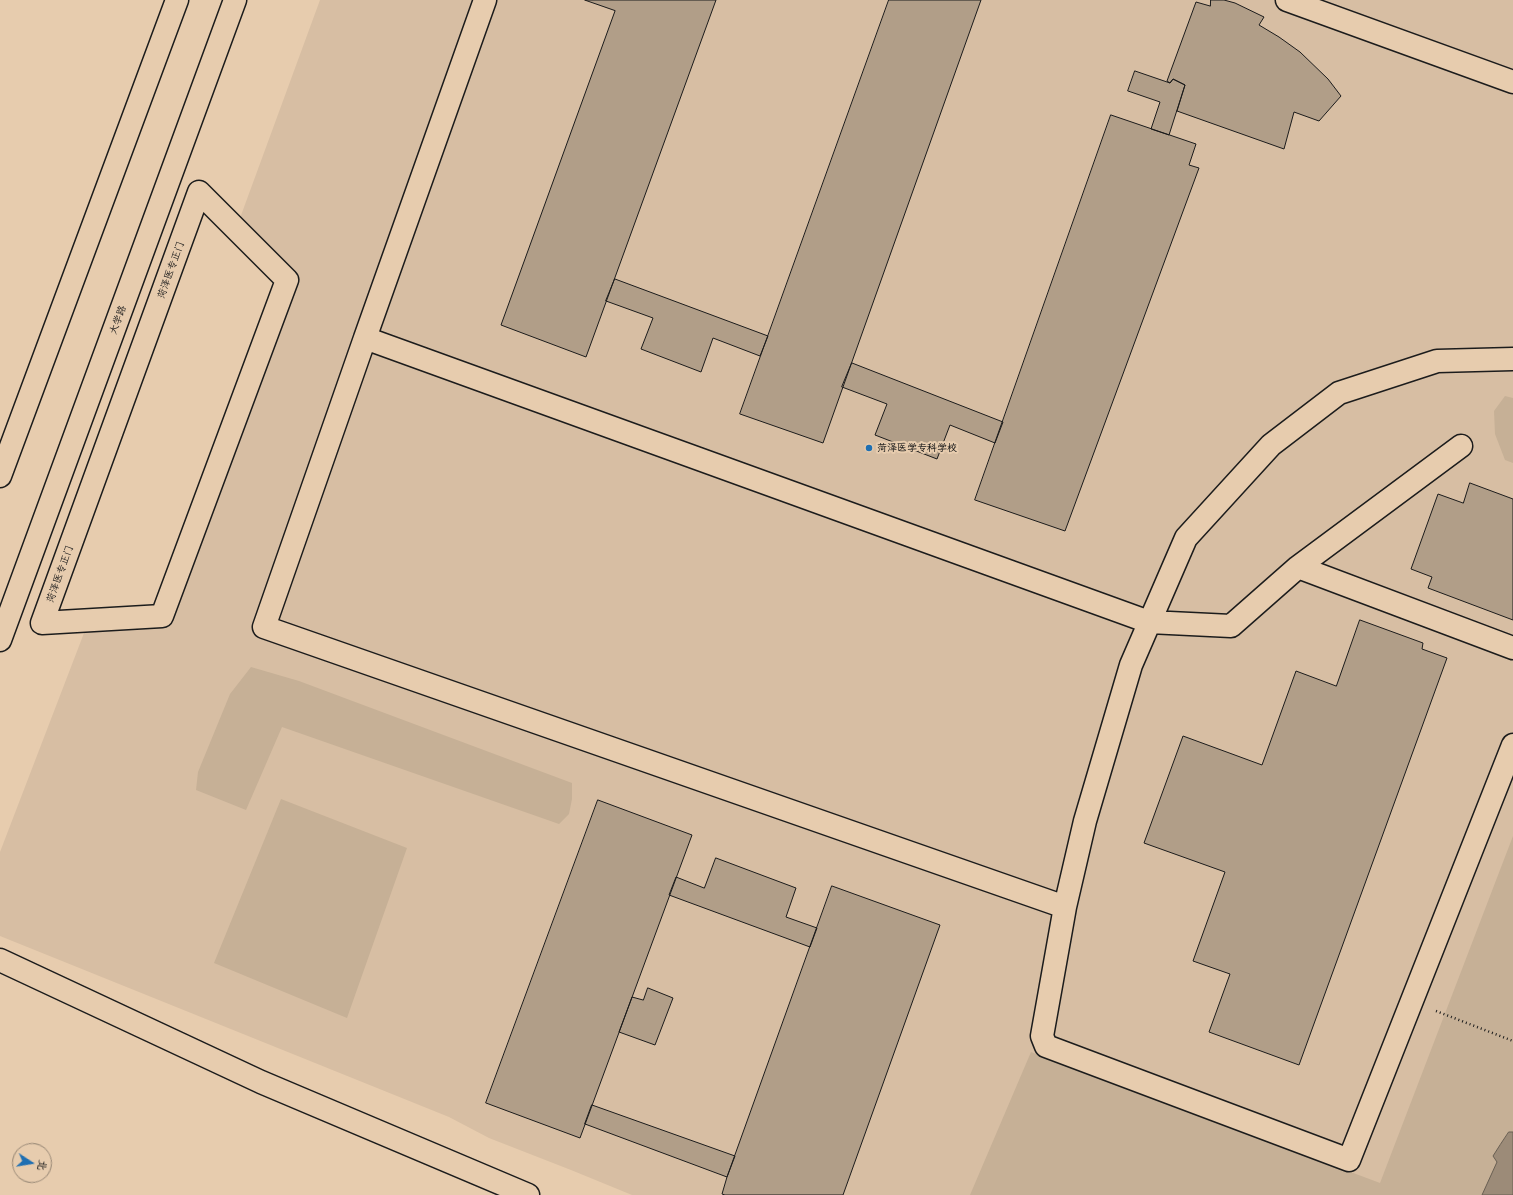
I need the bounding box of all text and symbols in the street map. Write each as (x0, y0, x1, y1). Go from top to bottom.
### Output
street label: 菏泽医专正门 (155, 240, 187, 300)
street label: 大学路 (107, 304, 129, 336)
place label: 菏泽医学专科学校 (877, 442, 957, 454)
marker: 菏泽医学专科学校 (864, 443, 874, 453)
street label: 菏泽医专正门 (44, 544, 76, 604)
north arrow (12, 1143, 52, 1183)
text: 北 (35, 1158, 51, 1172)

